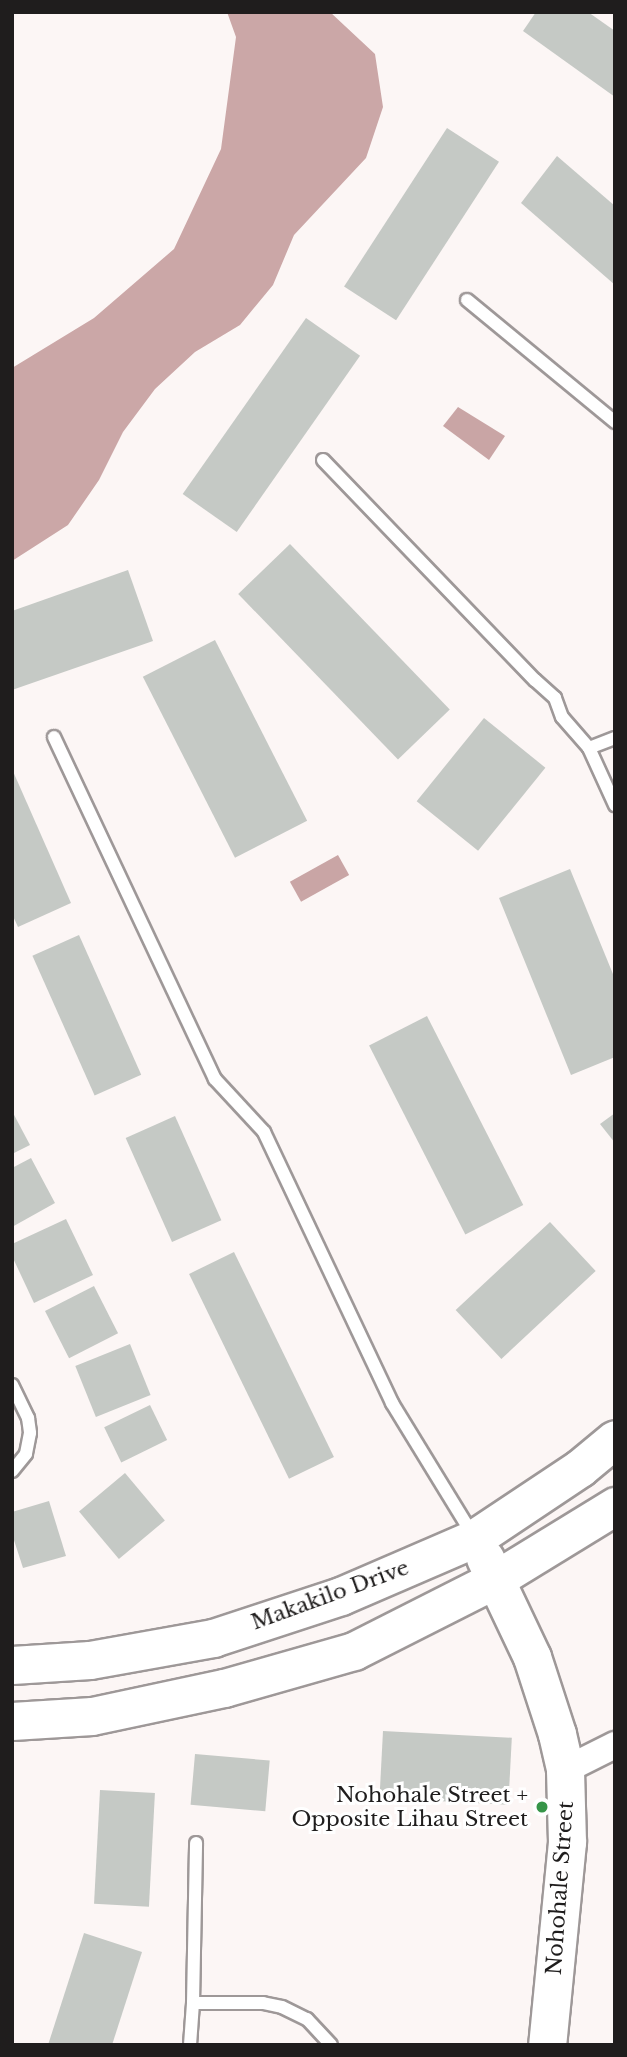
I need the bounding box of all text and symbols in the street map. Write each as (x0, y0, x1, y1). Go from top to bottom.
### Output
street label: Makakilo Drive (248, 1555, 412, 1635)
place label: Nohohale Street + Opposite Lihau Street (291, 1782, 528, 1832)
marker: Nohohale Street + Opposite Lihau Street (534, 1799, 550, 1815)
street label: Nohohale Street (541, 1800, 579, 1976)

